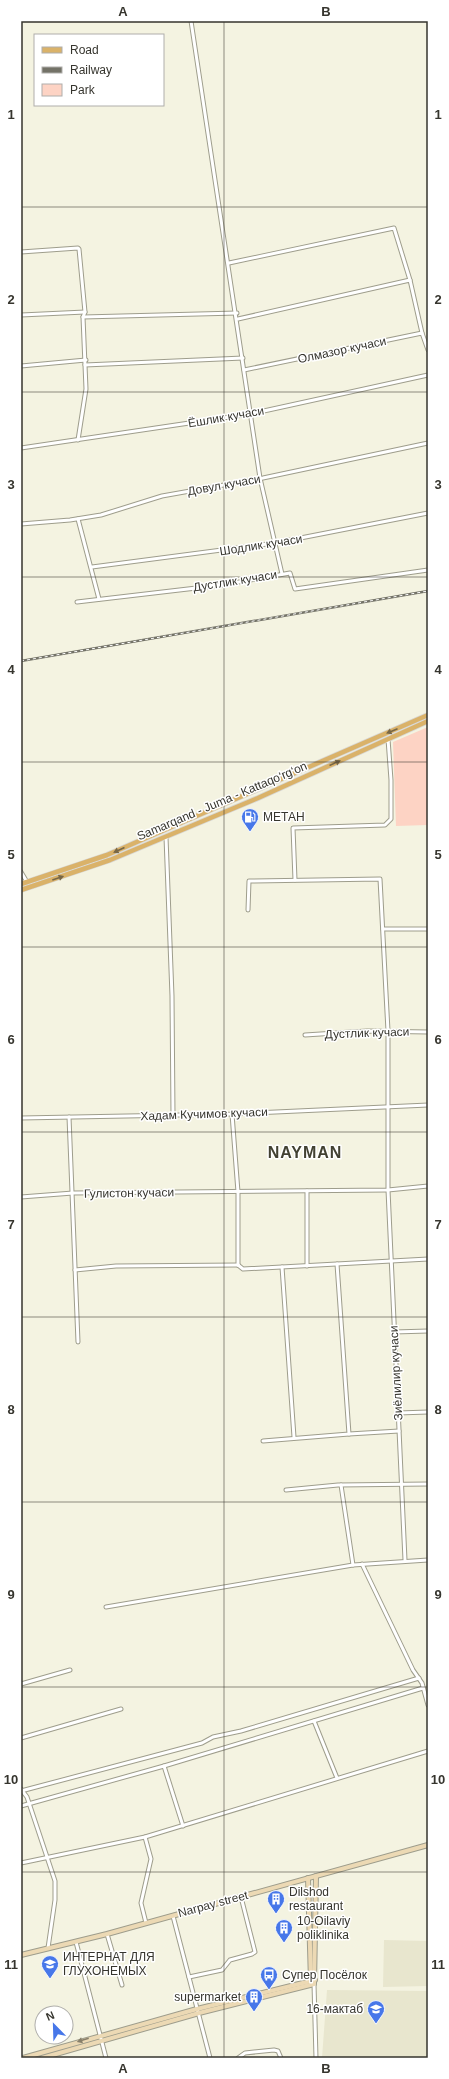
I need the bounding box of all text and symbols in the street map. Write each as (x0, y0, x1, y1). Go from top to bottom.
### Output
text: A (118, 4, 128, 19)
text: B (321, 4, 331, 19)
legend (34, 34, 164, 106)
text: Road (70, 43, 99, 57)
text: Railway (70, 63, 112, 77)
text: Park (70, 83, 96, 97)
text: 1 (7, 107, 15, 122)
text: 1 (434, 107, 442, 122)
text: 2 (7, 292, 15, 307)
text: 2 (434, 292, 442, 307)
street label: Олмазор кучаси (296, 334, 388, 366)
street label: Ёшлик кучаси (187, 403, 265, 431)
street label: Довул кучаси (186, 472, 262, 498)
text: 3 (7, 477, 15, 492)
text: 3 (434, 477, 442, 492)
street label: Шодлик кучаси (219, 532, 303, 558)
street label: Дустлик кучаси (192, 567, 278, 595)
text: 4 (7, 662, 15, 677)
text: 4 (434, 662, 442, 677)
one-way arrow (387, 728, 398, 734)
street label: Samarqand - Juma - Kattaqo‘rg‘on (135, 759, 309, 843)
one-way arrow (329, 760, 340, 766)
fuel station icon: МЕТАН (240, 807, 260, 832)
place label: МЕТАН (263, 810, 305, 824)
one-way arrow (113, 846, 125, 853)
text: 5 (7, 847, 15, 862)
text: 5 (434, 847, 442, 862)
one-way arrow (53, 875, 65, 881)
street label: Дустлик кучаси (324, 1025, 410, 1041)
text: 6 (7, 1032, 15, 1047)
text: 6 (434, 1032, 442, 1047)
street label: Хадам Кучимов кучаси (140, 1105, 268, 1123)
district label: NAYMAN (268, 1144, 342, 1161)
street label: Гулистон кучаси (84, 1185, 174, 1201)
text: 7 (7, 1217, 15, 1232)
text: 7 (434, 1217, 442, 1232)
street label: Зиёлилир кучаси (387, 1325, 405, 1421)
text: 8 (7, 1402, 15, 1417)
text: 8 (434, 1402, 442, 1417)
text: 9 (7, 1587, 15, 1602)
text: 9 (434, 1587, 442, 1602)
text: 10 (4, 1772, 18, 1787)
text: 10 (431, 1772, 445, 1787)
place label: Dilshod restaurant (289, 1885, 344, 1913)
street label: Narpay street (176, 1888, 250, 1920)
building icon: Dilshod restaurant (266, 1889, 286, 1914)
place label: 10-Oilaviy poliklinika (297, 1914, 350, 1942)
building icon: 10-Oilaviy poliklinika (274, 1918, 294, 1943)
place label: ИНТЕРНАТ ДЛЯ ГЛУХОНЕМЫХ (63, 1950, 155, 1978)
school or university icon: ИНТЕРНАТ ДЛЯ ГЛУХОНЕМЫХ (40, 1954, 60, 1979)
text: 11 (4, 1957, 18, 1972)
text: 11 (431, 1957, 445, 1972)
bus stop icon: Супер Посёлок (259, 1965, 279, 1990)
place label: Супер Посёлок (282, 1968, 368, 1982)
building icon: supermarket (244, 1987, 264, 2012)
place label: supermarket (174, 1990, 242, 2004)
school or university icon: 16-мактаб (366, 1999, 386, 2024)
place label: 16-мактаб (306, 2002, 363, 2016)
north arrow (34, 2005, 74, 2045)
text: N (44, 2009, 56, 2023)
one-way arrow (77, 2037, 89, 2043)
text: A (118, 2061, 128, 2076)
text: B (321, 2061, 331, 2076)

